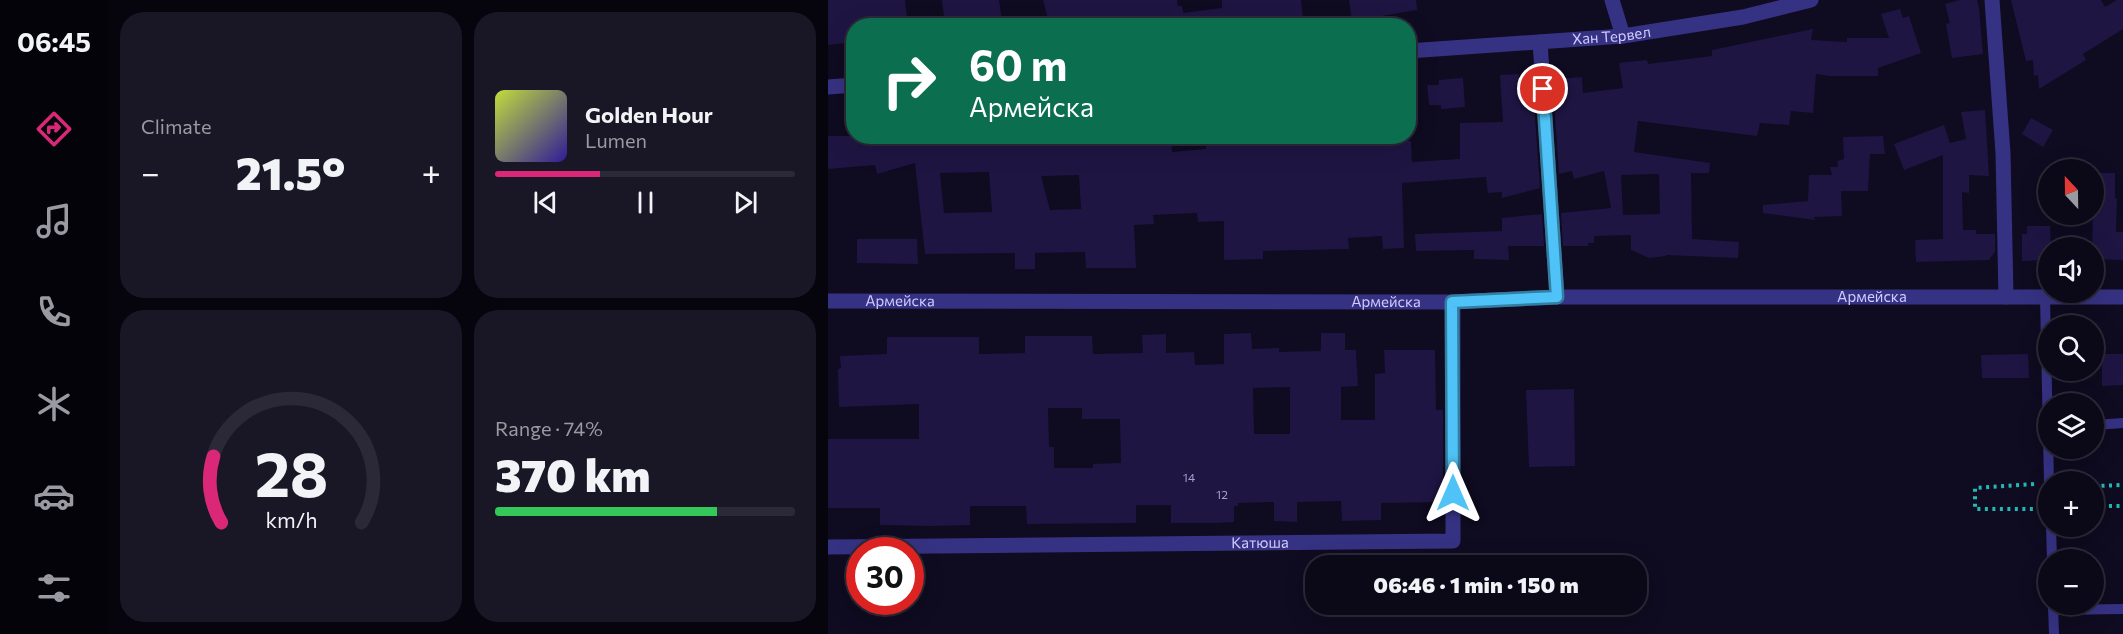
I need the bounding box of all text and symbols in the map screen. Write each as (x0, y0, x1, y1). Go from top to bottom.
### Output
street label: Хан Тервел (1571, 22, 1652, 48)
text: 06:45 (17, 25, 91, 58)
text: 60 m (969, 38, 1068, 90)
icon: right (870, 42, 948, 120)
pin (1517, 63, 1568, 114)
icon: arrive (1526, 72, 1559, 105)
text: Армейска (969, 90, 1094, 123)
text: Golden Hour (585, 101, 713, 128)
icon: directions (33, 108, 75, 150)
text: Climate (141, 114, 211, 138)
text: Lumen (585, 128, 647, 152)
text: 21.5° (236, 144, 346, 199)
text: − (141, 151, 160, 192)
text: + (422, 151, 441, 192)
north arrow (2038, 159, 2104, 225)
map controls (2038, 159, 2104, 615)
icon: previous (529, 186, 562, 219)
icon: pause (629, 186, 662, 219)
icon: next (729, 186, 762, 219)
icon: music (33, 200, 75, 242)
button: sound (2038, 237, 2104, 303)
street label: Армейска (1837, 287, 1907, 305)
icon: phone (33, 291, 75, 333)
street label: Армейска (865, 291, 935, 309)
street label: Армейска (1351, 292, 1421, 310)
button: search (2038, 315, 2104, 381)
icon: climate (33, 383, 75, 425)
button: layers (2038, 393, 2104, 459)
text: Range · 74% (495, 416, 603, 440)
text: 28 (254, 434, 328, 510)
text: 370 km (495, 446, 651, 501)
position arrow (1421, 461, 1485, 525)
house number: 14 (1183, 470, 1195, 484)
button: + (2038, 471, 2104, 537)
icon: car (33, 475, 75, 517)
house number: 12 (1216, 487, 1228, 501)
text: km/h (265, 506, 317, 532)
street label: Катюша (1231, 533, 1289, 551)
speed limit sign: 30 (846, 537, 924, 615)
button: − (2038, 549, 2104, 615)
icon: filters (33, 567, 75, 609)
text: 06:46 · 1 min · 150 m (1373, 571, 1579, 598)

